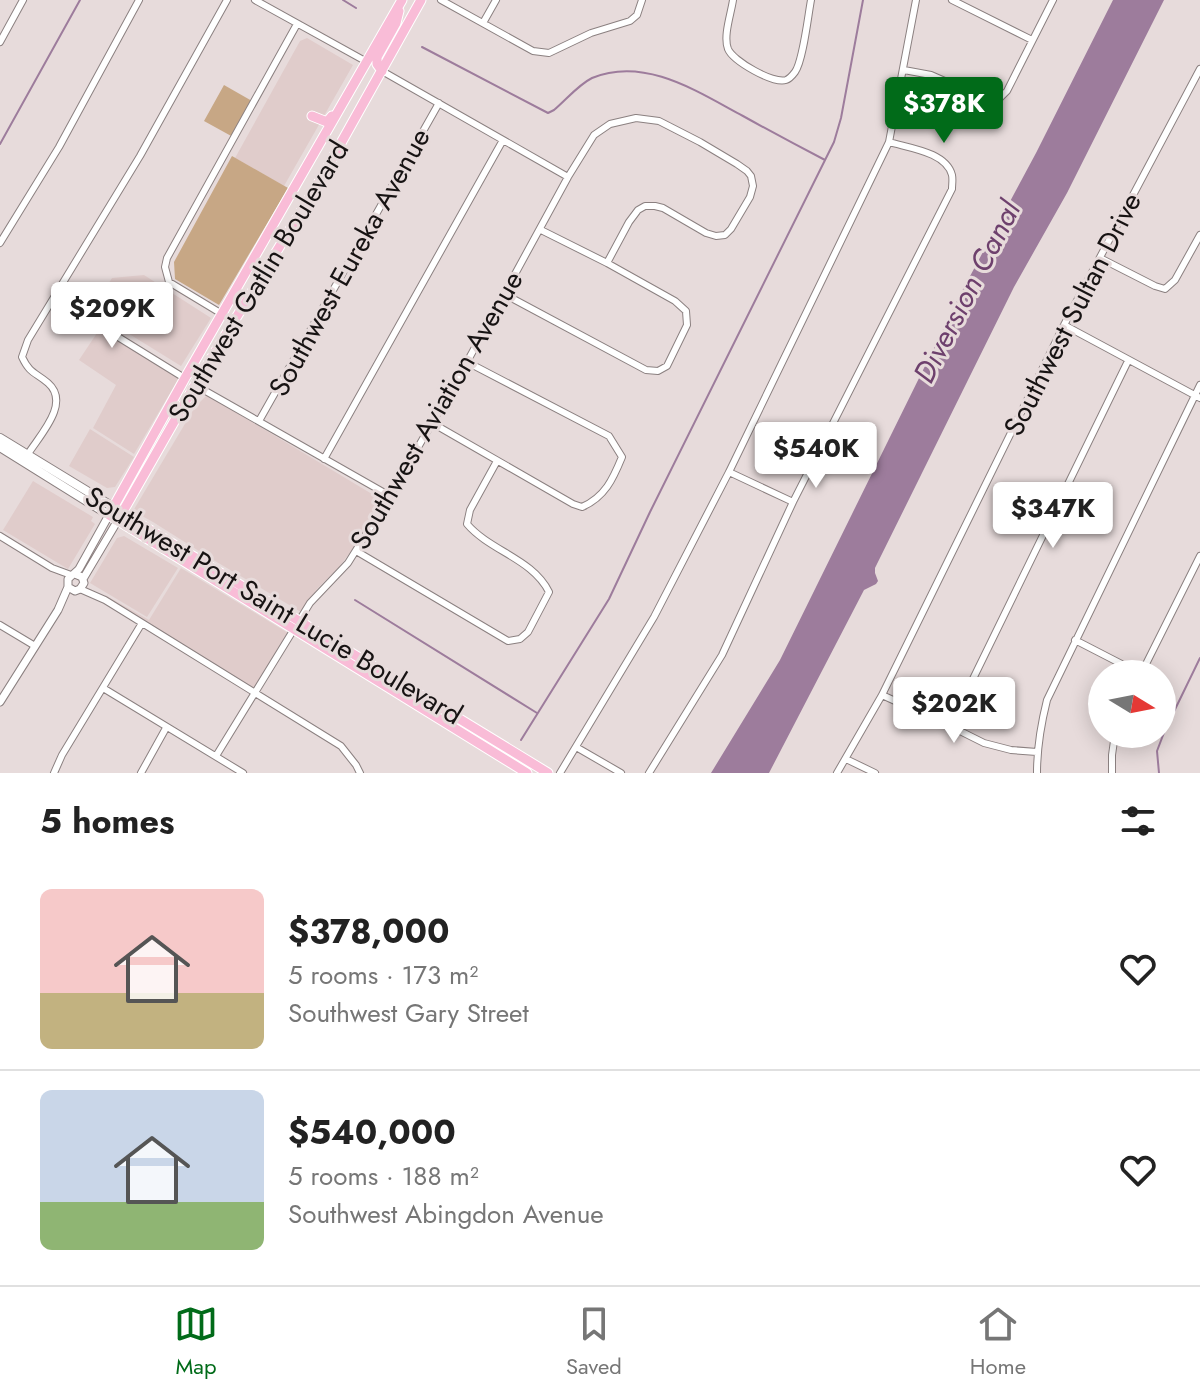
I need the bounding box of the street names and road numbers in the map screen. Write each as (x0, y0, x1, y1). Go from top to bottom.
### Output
street label: Southwest Eureka Avenue (259, 121, 440, 404)
street label: Southwest Gatlin Boulevard (158, 133, 359, 430)
street label: Southwest Sultan Drive (993, 185, 1152, 443)
street label: Southwest Aviation Avenue (340, 263, 533, 557)
street label: Southwest Port Saint Lucie Boulevard (77, 476, 470, 735)

